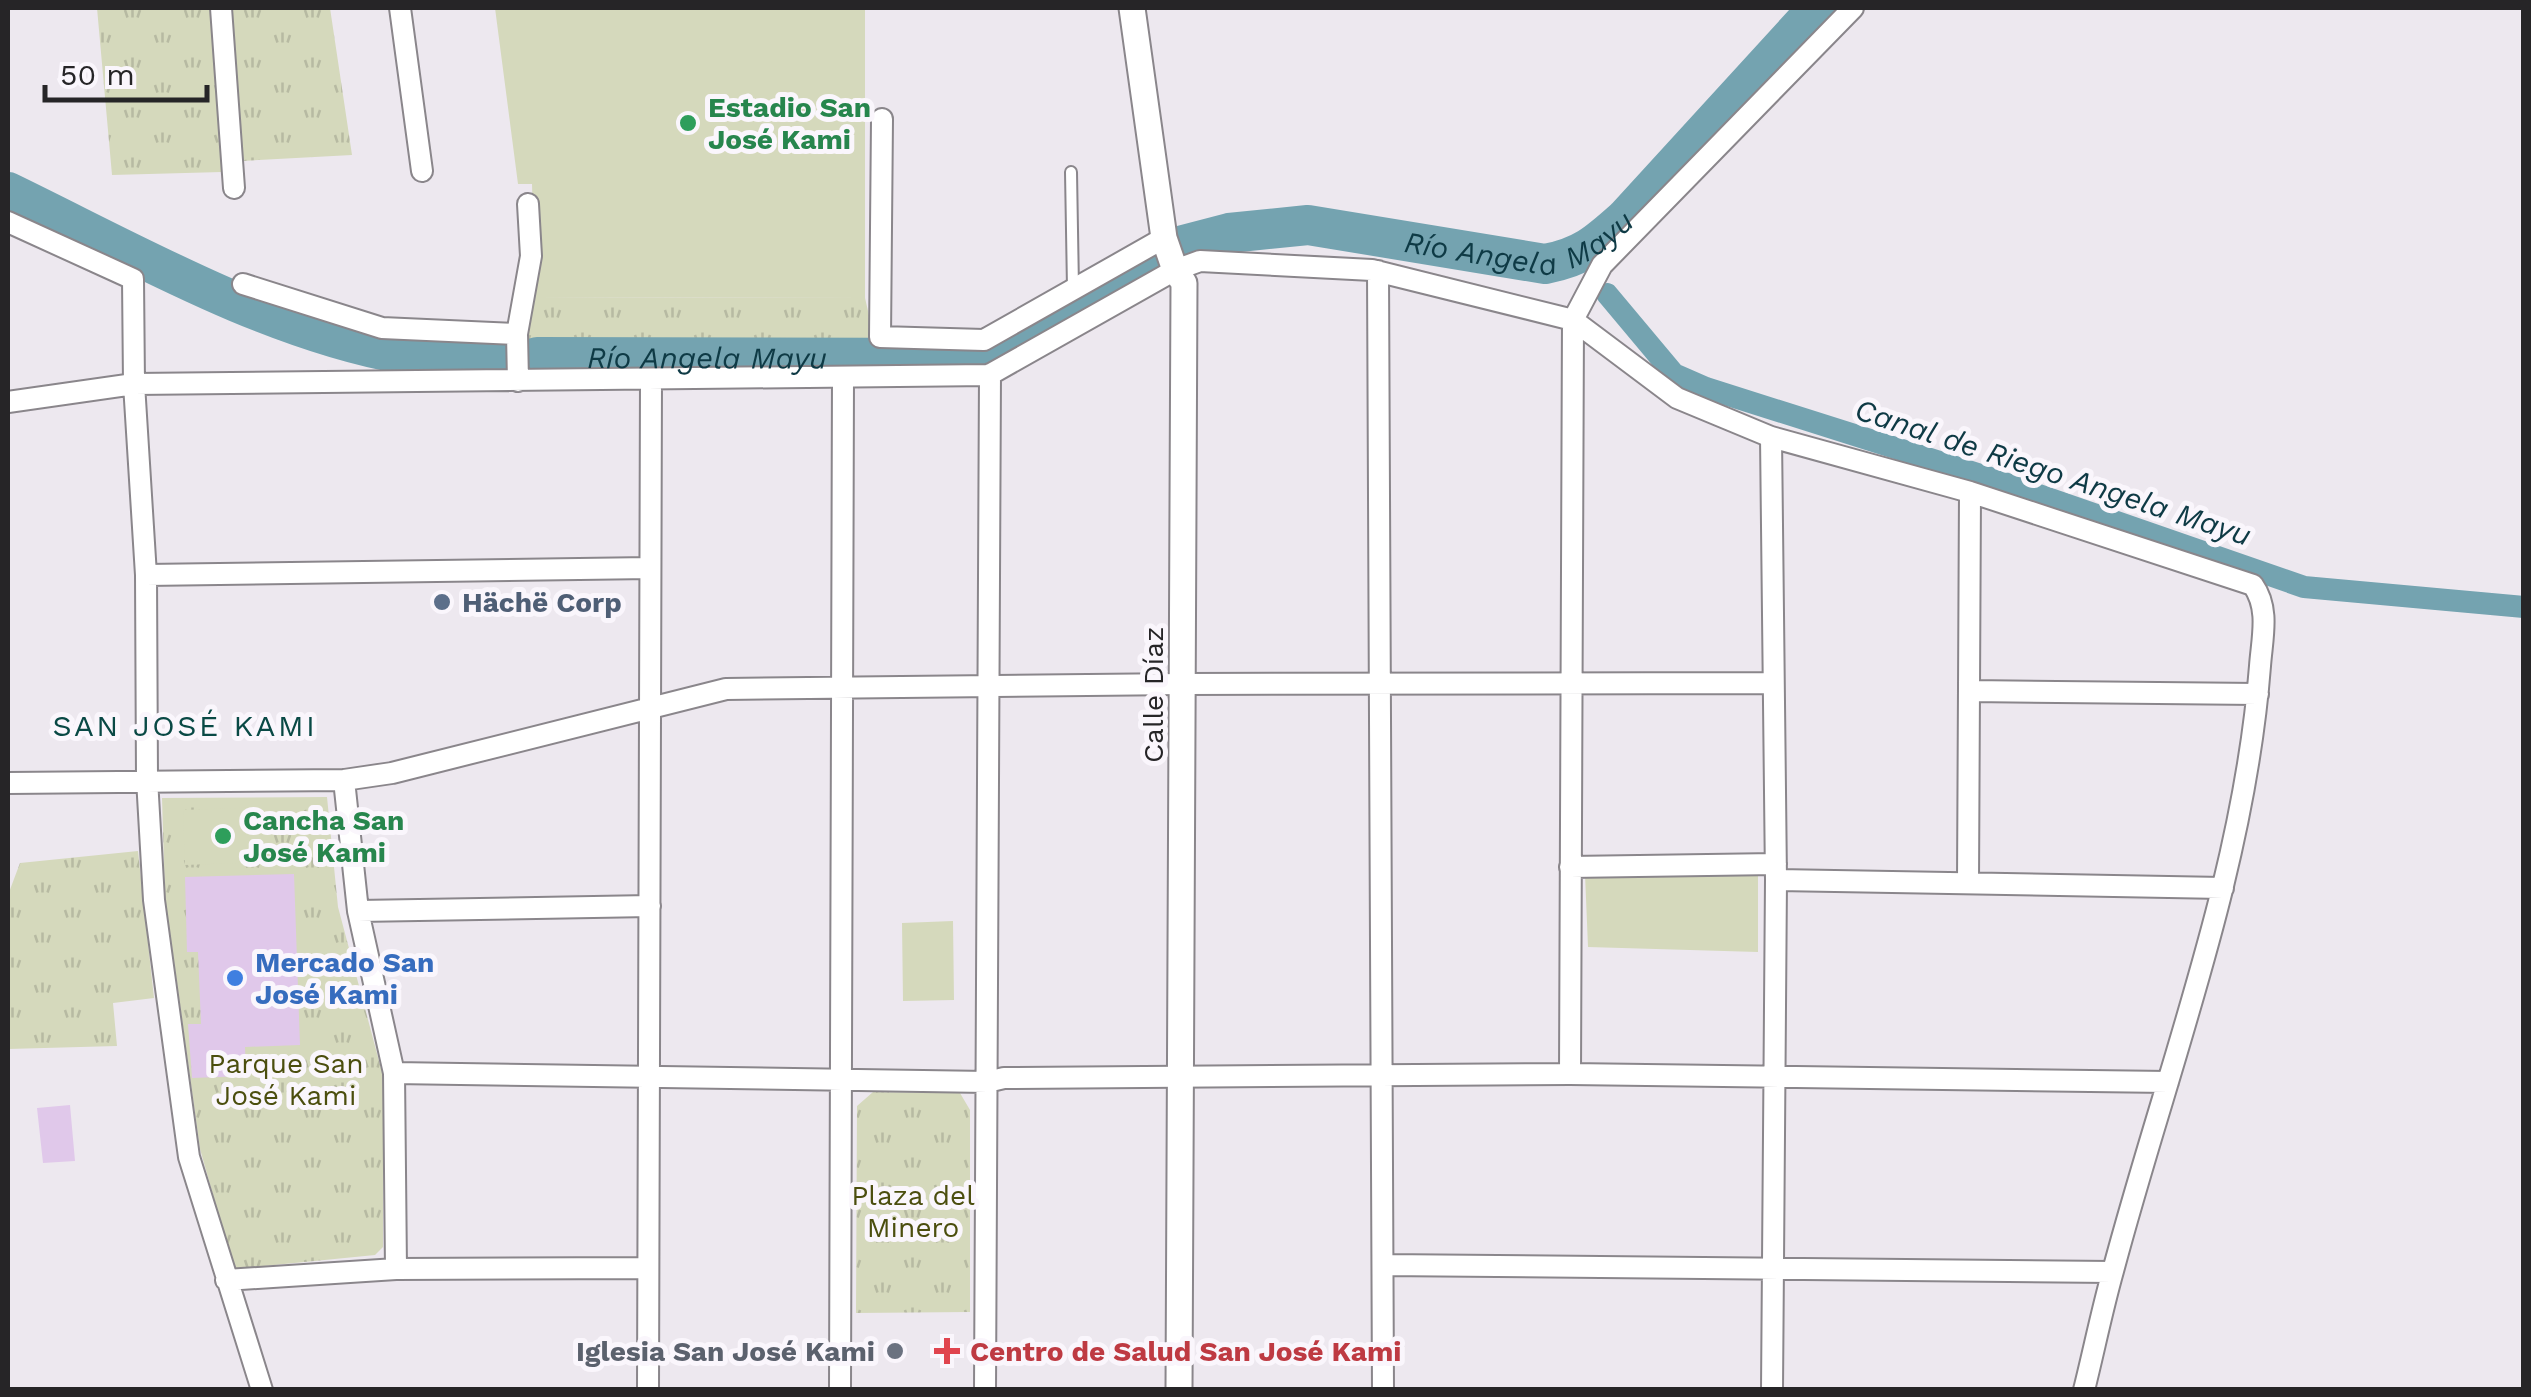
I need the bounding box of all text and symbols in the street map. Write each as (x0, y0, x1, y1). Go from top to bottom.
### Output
scale bar (45, 40, 208, 102)
text: 50 m (60, 57, 135, 92)
place label: Estadio San José Kami (708, 91, 871, 156)
marker: Estadio San José Kami (677, 112, 699, 134)
water label: Río Angela Mayu (1402, 203, 1640, 283)
water label: Río Angela Mayu (587, 340, 827, 375)
water label: Canal de Riego Angela Mayu (1851, 391, 2255, 553)
place label: Hächë Corp (462, 586, 622, 619)
marker: Hächë Corp (431, 591, 453, 613)
street label: Calle Díaz (1137, 627, 1170, 763)
district label: SAN JOSÉ KAMI (53, 708, 317, 743)
place label: Cancha San José Kami (243, 804, 404, 869)
marker: Cancha San José Kami (212, 825, 234, 847)
place label: Mercado San José Kami (255, 946, 434, 1011)
marker: Mercado San José Kami (224, 967, 246, 989)
park label: Parque San José Kami (208, 1047, 364, 1112)
park label: Plaza del Minero (851, 1179, 975, 1244)
place label: Iglesia San José Kami (576, 1335, 875, 1368)
place label: Centro de Salud San José Kami (970, 1335, 1402, 1368)
marker: Centro de Salud San José Kami (934, 1338, 960, 1364)
marker: Iglesia San José Kami (884, 1340, 906, 1362)

